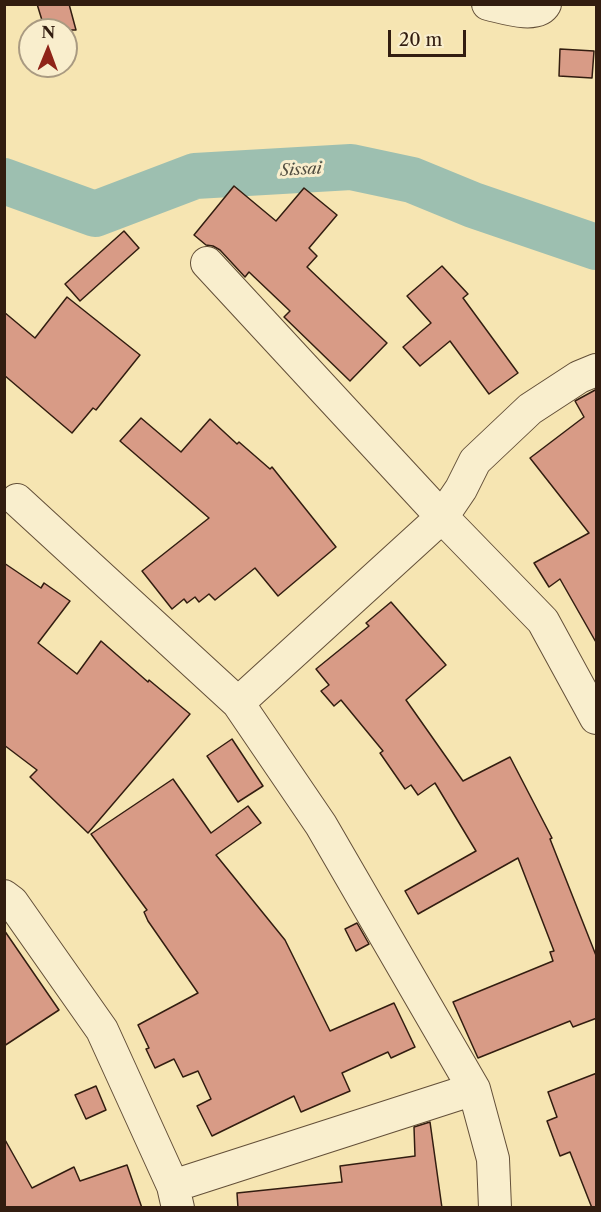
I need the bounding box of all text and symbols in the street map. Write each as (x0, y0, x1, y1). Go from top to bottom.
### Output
north arrow (18, 18, 78, 78)
scale bar (391, 18, 469, 56)
text: N (41, 22, 55, 42)
text: 20 m (399, 29, 442, 51)
water label: Sissai (280, 159, 322, 181)

